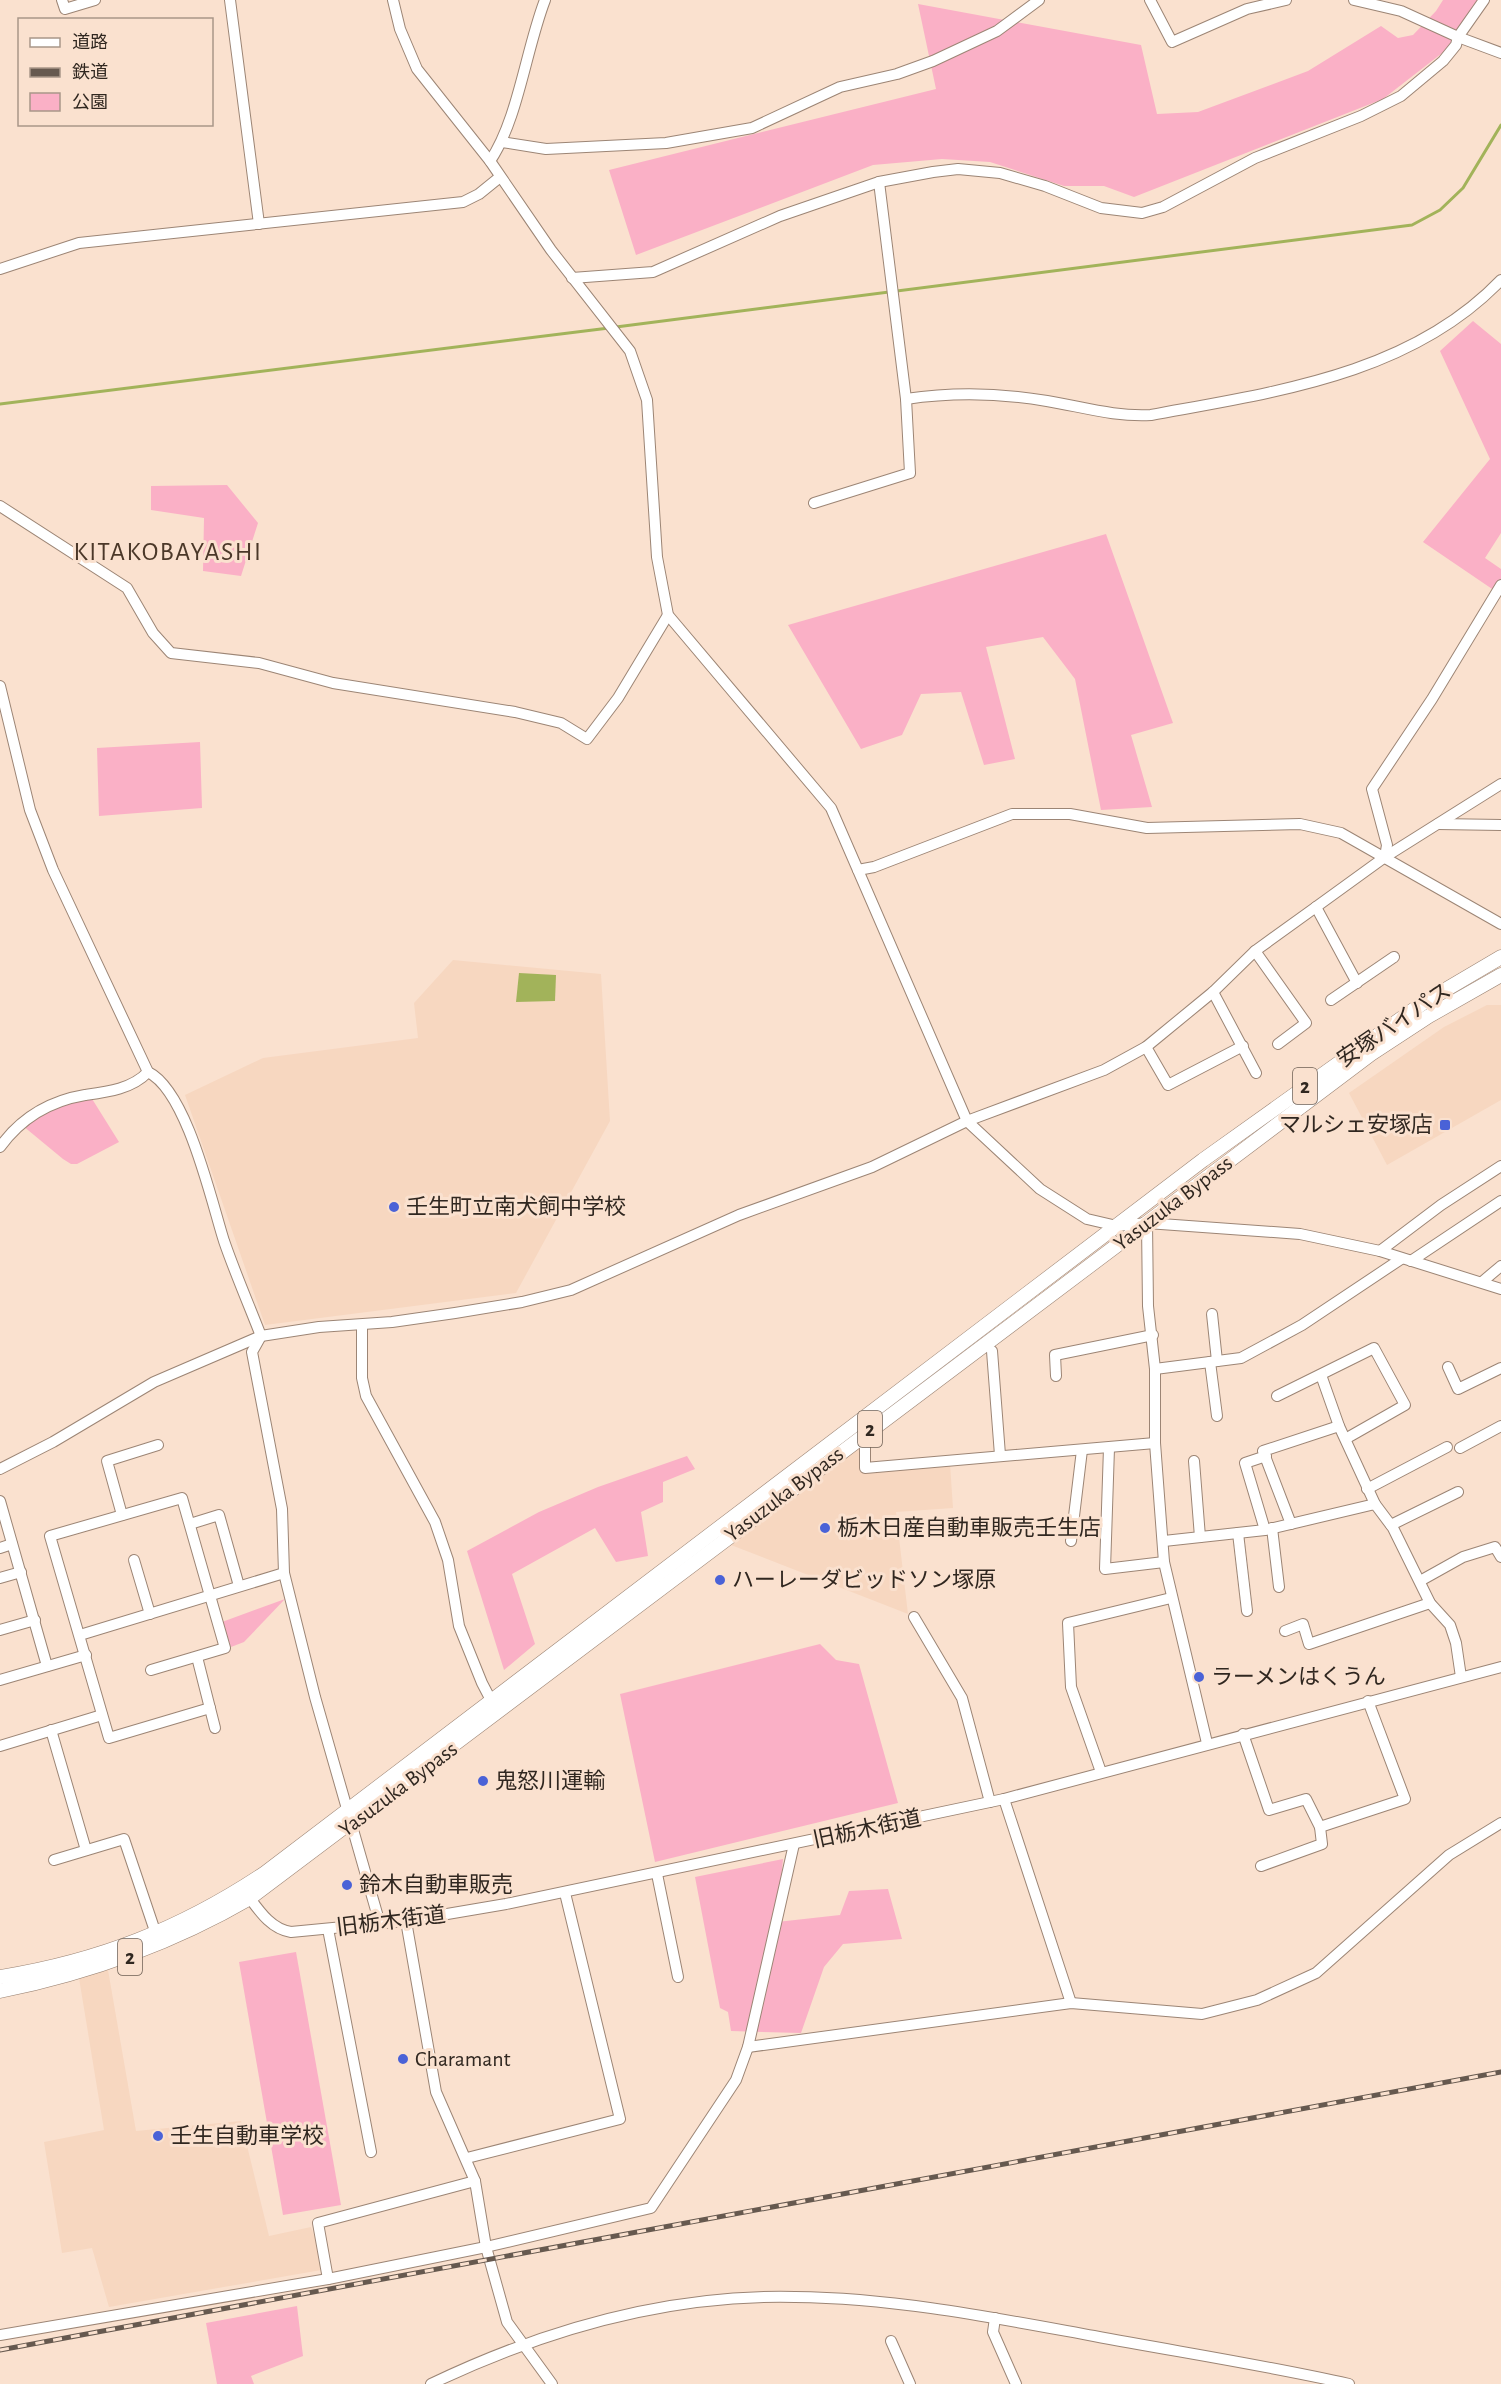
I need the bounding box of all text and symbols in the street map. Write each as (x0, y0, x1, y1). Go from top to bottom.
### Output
legend (18, 18, 213, 126)
text: 道路 (72, 32, 108, 52)
text: 鉄道 (72, 62, 108, 82)
text: 公園 (72, 93, 108, 112)
district label: KITAKOBAYASHI (73, 539, 263, 565)
street label: 安塚バイパス (1333, 978, 1455, 1071)
road number: 2 (1293, 1068, 1317, 1104)
place label: マルシェ安塚店 (1279, 1113, 1433, 1136)
marker: マルシェ安塚店 (1438, 1118, 1452, 1132)
street label: Yasuzuka Bypass (1110, 1151, 1236, 1255)
place label: 壬生町立南犬飼中学校 (406, 1195, 626, 1218)
marker: 壬生町立南犬飼中学校 (387, 1200, 401, 1214)
road number: 2 (858, 1411, 882, 1447)
street label: Yasuzuka Bypass (721, 1442, 847, 1546)
place label: 栃木日産自動車販売壬生店 (837, 1516, 1101, 1539)
marker: 栃木日産自動車販売壬生店 (818, 1521, 832, 1535)
place label: ハーレーダビッドソン塚原 (732, 1568, 996, 1591)
marker: ハーレーダビッドソン塚原 (713, 1573, 727, 1587)
place label: ラーメンはくうん (1211, 1666, 1386, 1688)
marker: ラーメンはくうん (1192, 1670, 1206, 1684)
street label: Yasuzuka Bypass (335, 1737, 461, 1841)
place label: 鬼怒川運輸 (495, 1769, 605, 1792)
marker: 鬼怒川運輸 (476, 1774, 490, 1788)
street label: 旧栃木街道 (811, 1806, 923, 1851)
place label: 鈴木自動車販売 (359, 1873, 513, 1896)
marker: 鈴木自動車販売 (340, 1878, 354, 1892)
street label: 旧栃木街道 (335, 1902, 447, 1939)
road number: 2 (118, 1939, 142, 1975)
place label: Charamant (415, 2048, 511, 2070)
marker: Charamant (396, 2052, 410, 2066)
place label: 壬生自動車学校 (170, 2124, 324, 2147)
marker: 壬生自動車学校 (151, 2129, 165, 2143)

